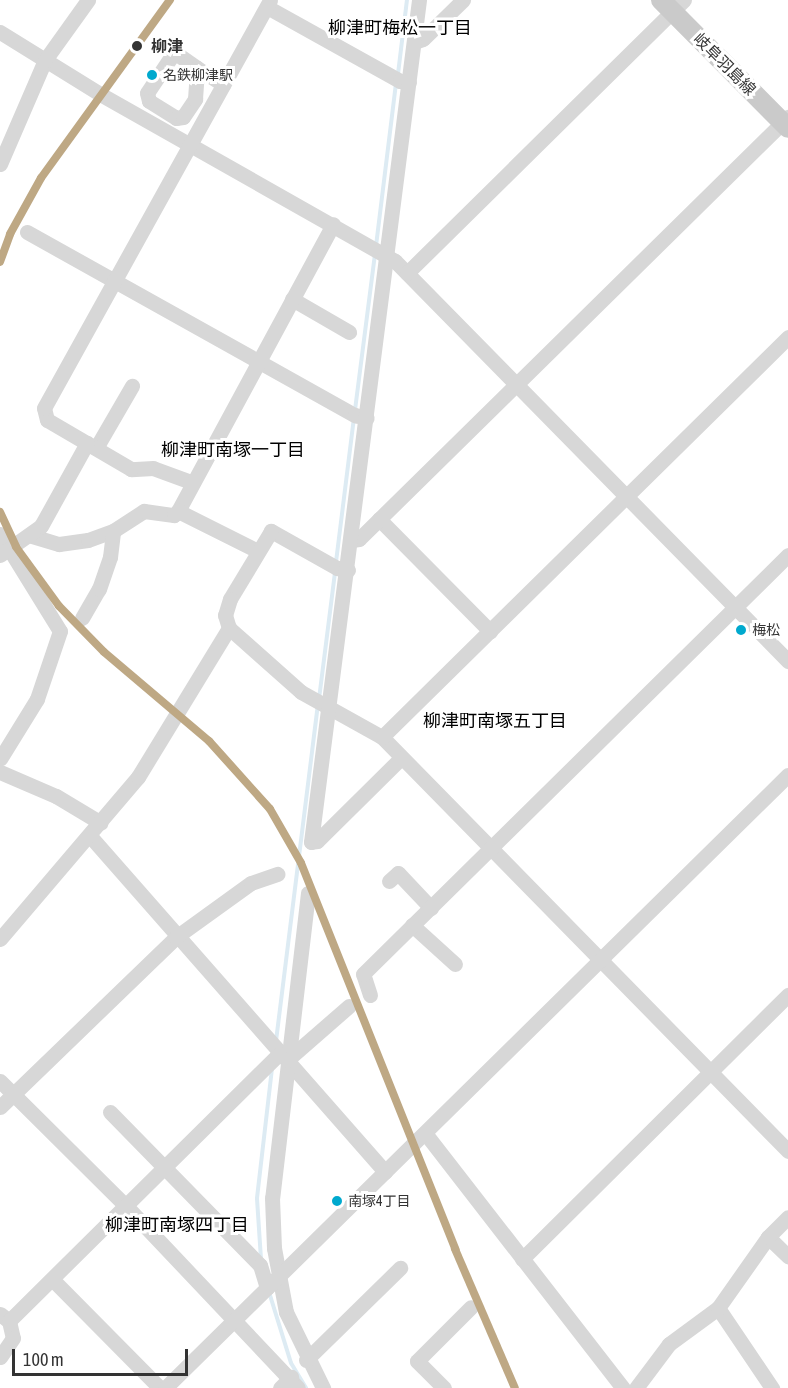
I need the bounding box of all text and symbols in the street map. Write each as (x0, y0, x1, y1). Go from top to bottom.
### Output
district label: 柳津町梅松一丁目 (328, 17, 472, 39)
street label: 岐阜羽島線 (690, 29, 760, 99)
place label: 柳津 (151, 36, 183, 56)
marker: 柳津 (128, 37, 146, 55)
place label: 名鉄柳津駅 (163, 67, 233, 83)
marker: 名鉄柳津駅 (146, 69, 158, 81)
district label: 柳津町南塚一丁目 (161, 439, 305, 461)
place label: 梅松 (752, 622, 780, 638)
marker: 梅松 (735, 624, 747, 636)
district label: 柳津町南塚五丁目 (423, 710, 567, 732)
place label: 南塚4丁目 (348, 1193, 411, 1209)
marker: 南塚4丁目 (331, 1195, 343, 1207)
district label: 柳津町南塚四丁目 (105, 1214, 249, 1236)
scale bar (15, 1337, 190, 1375)
text: 100 m (23, 1349, 64, 1370)

